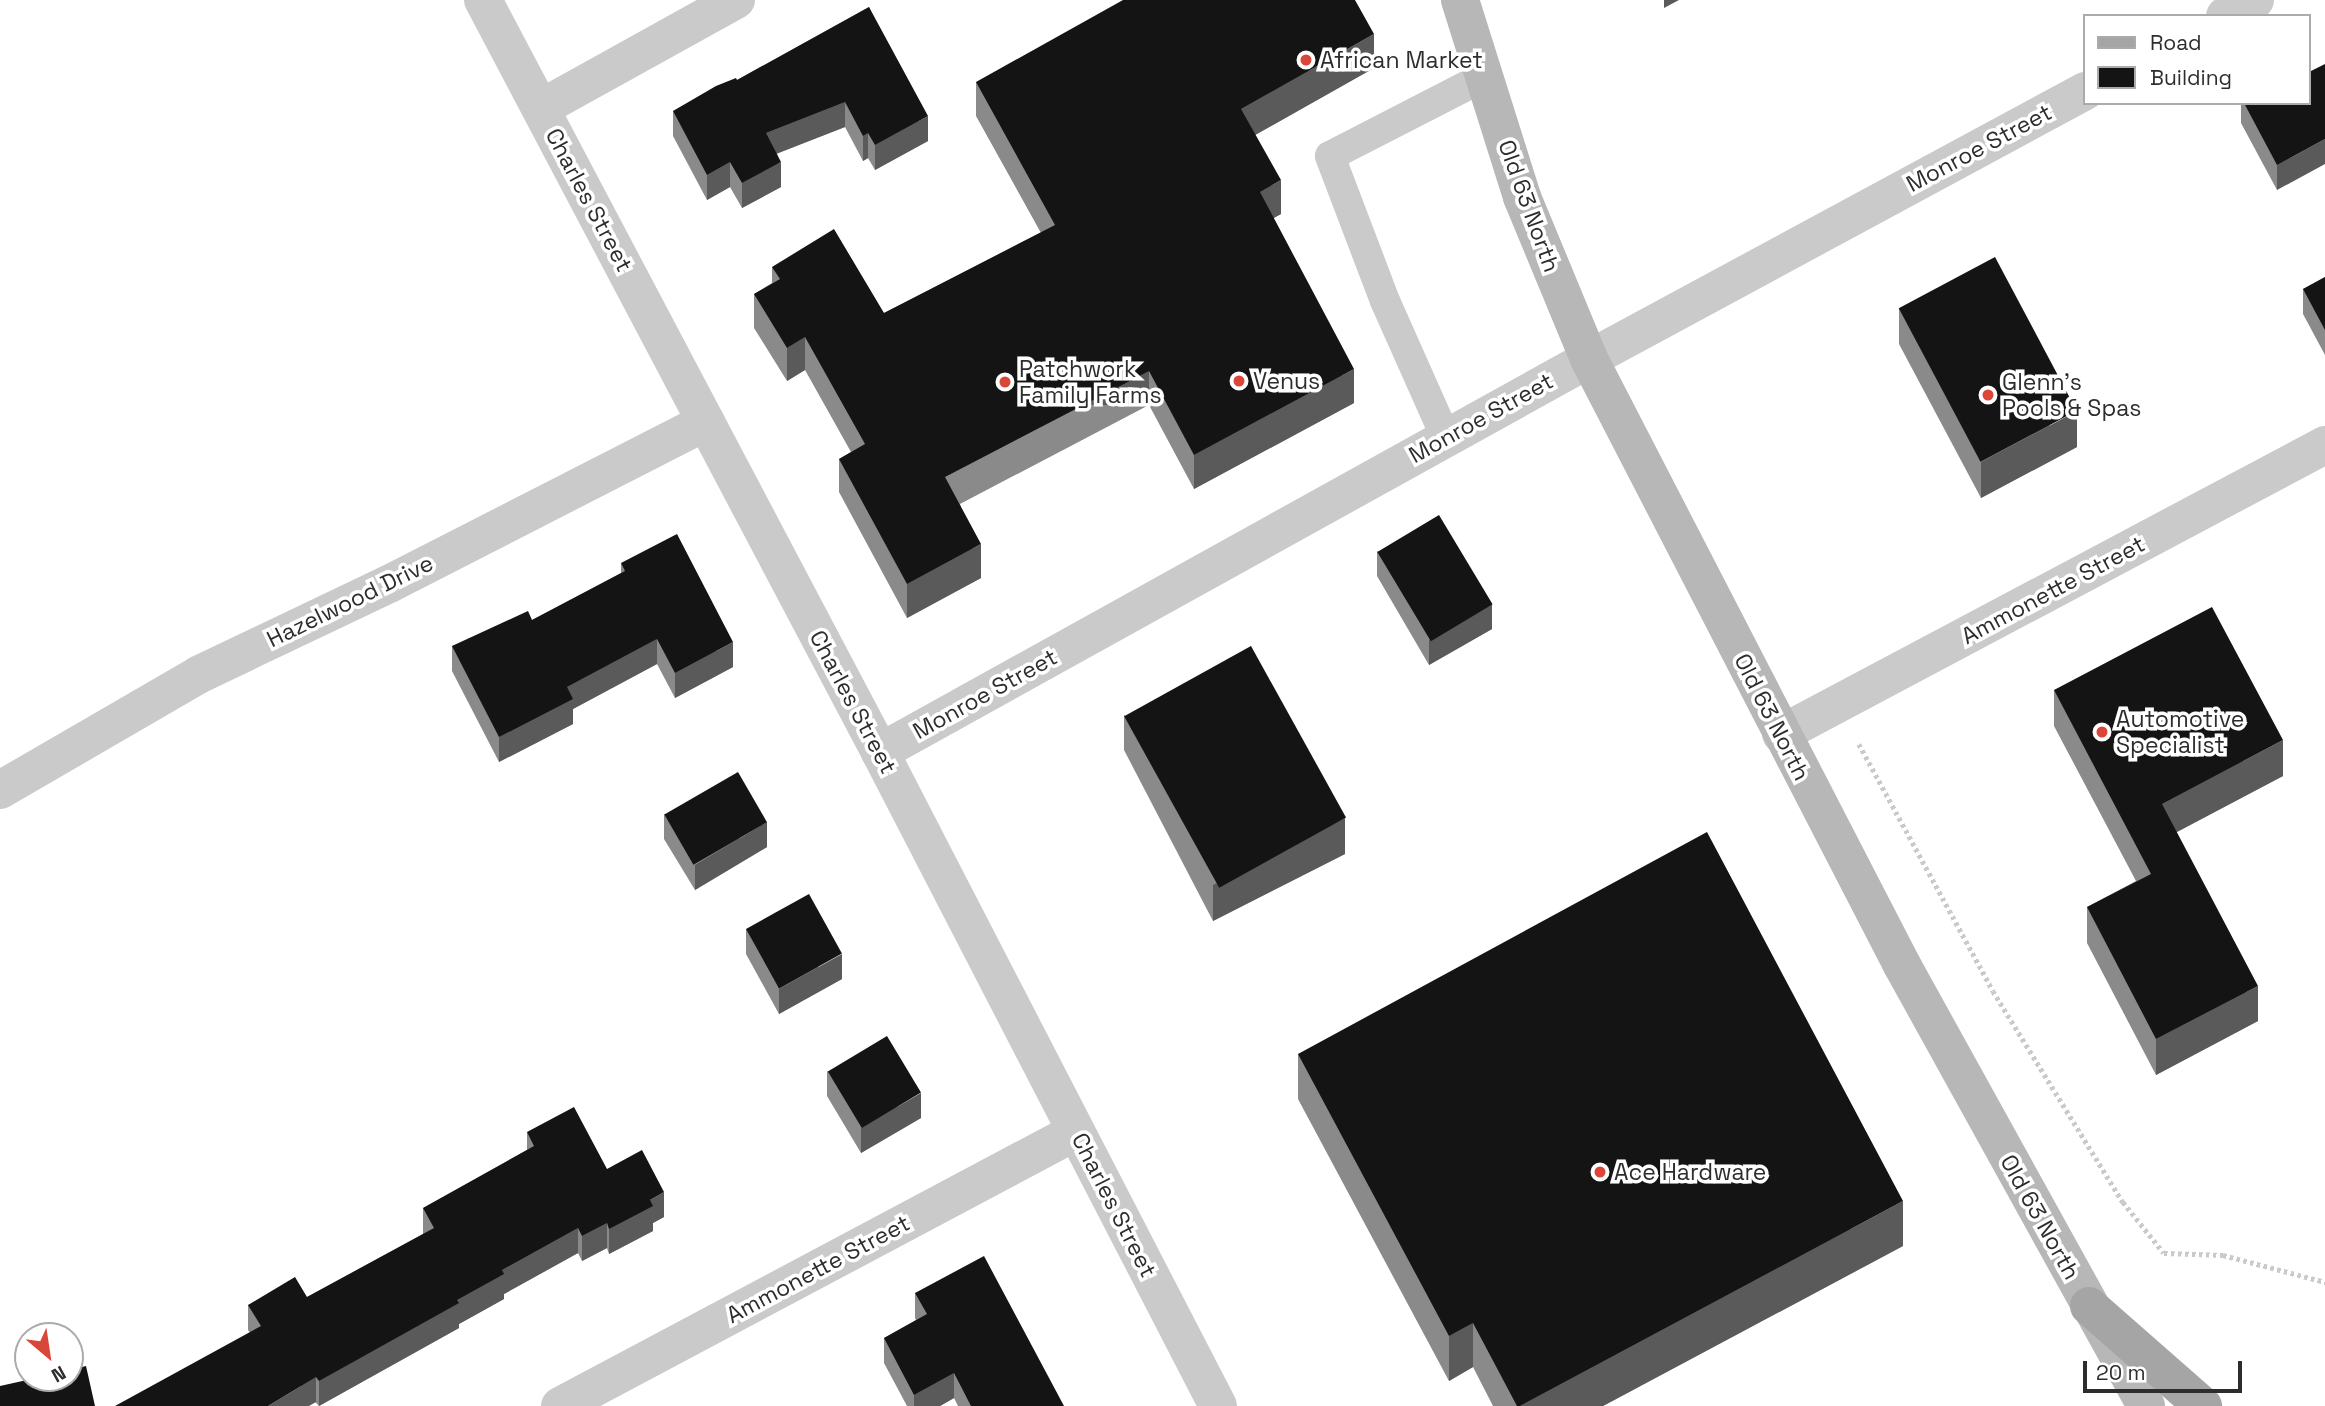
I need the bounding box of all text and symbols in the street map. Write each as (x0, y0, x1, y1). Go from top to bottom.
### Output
legend (2084, 14, 2311, 105)
text: Road (2150, 29, 2202, 56)
place label: African Market (1320, 46, 1483, 74)
marker: African Market (1298, 52, 1314, 68)
text: Building (2150, 64, 2232, 91)
street label: Monroe Street (1902, 98, 2056, 198)
street label: Charles Street (540, 124, 638, 276)
street label: Old 63 North (1492, 136, 1566, 276)
place label: Patchwork Family Farms (1019, 355, 1162, 409)
place label: Venus (1253, 367, 1320, 395)
street label: Monroe Street (1404, 367, 1558, 469)
place label: Glenn's Pools & Spas (2002, 368, 2142, 422)
marker: Venus (1231, 373, 1247, 389)
marker: Patchwork Family Farms (997, 374, 1013, 390)
marker: Glenn's Pools & Spas (1980, 387, 1996, 403)
street label: Ammonette Street (1957, 530, 2149, 650)
street label: Hazelwood Drive (262, 549, 438, 653)
street label: Charles Street (804, 626, 902, 778)
street label: Monroe Street (908, 643, 1062, 745)
street label: Old 63 North (1728, 649, 1816, 785)
place label: Automotive Specialist (2116, 705, 2244, 759)
marker: Automotive Specialist (2094, 724, 2110, 740)
street label: Charles Street (1066, 1128, 1162, 1282)
street label: Old 63 North (1994, 1150, 2086, 1284)
place label: Ace Hardware (1614, 1158, 1766, 1186)
marker: Ace Hardware (1592, 1164, 1608, 1180)
street label: Ammonette Street (722, 1209, 914, 1329)
north arrow (14, 1322, 84, 1392)
scale bar (2087, 1346, 2246, 1390)
text: 20 m (2096, 1359, 2146, 1386)
text: N (47, 1360, 70, 1388)

